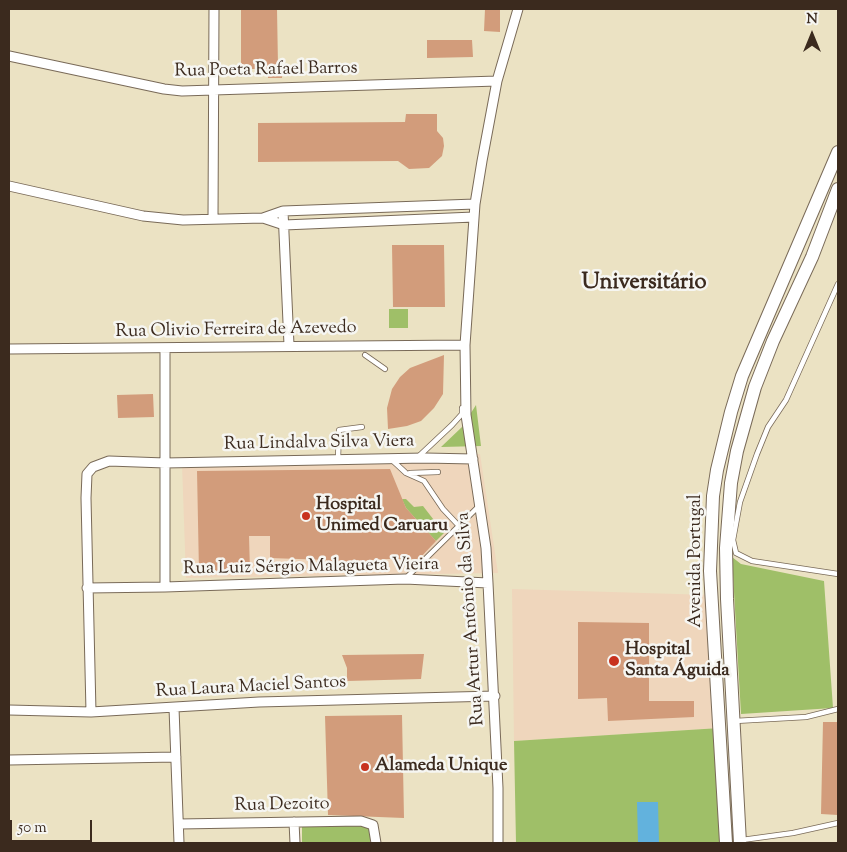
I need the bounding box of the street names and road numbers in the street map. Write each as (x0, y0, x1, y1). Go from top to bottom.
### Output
street label: Rua Poeta Rafael Barros (174, 59, 358, 83)
street label: Rua Olivio Ferreira de Azevedo (115, 318, 357, 344)
street label: Rua Lindalva Silva Viera (224, 432, 414, 456)
street label: Avenida Portugal (686, 494, 708, 628)
street label: Rua Artur Antônio da Silva (454, 511, 490, 727)
street label: Rua Luiz Sérgio Malagueta Vieira (183, 555, 439, 581)
street label: Rua Laura Maciel Santos (155, 672, 347, 704)
street label: Rua Dezoito (234, 794, 330, 818)

